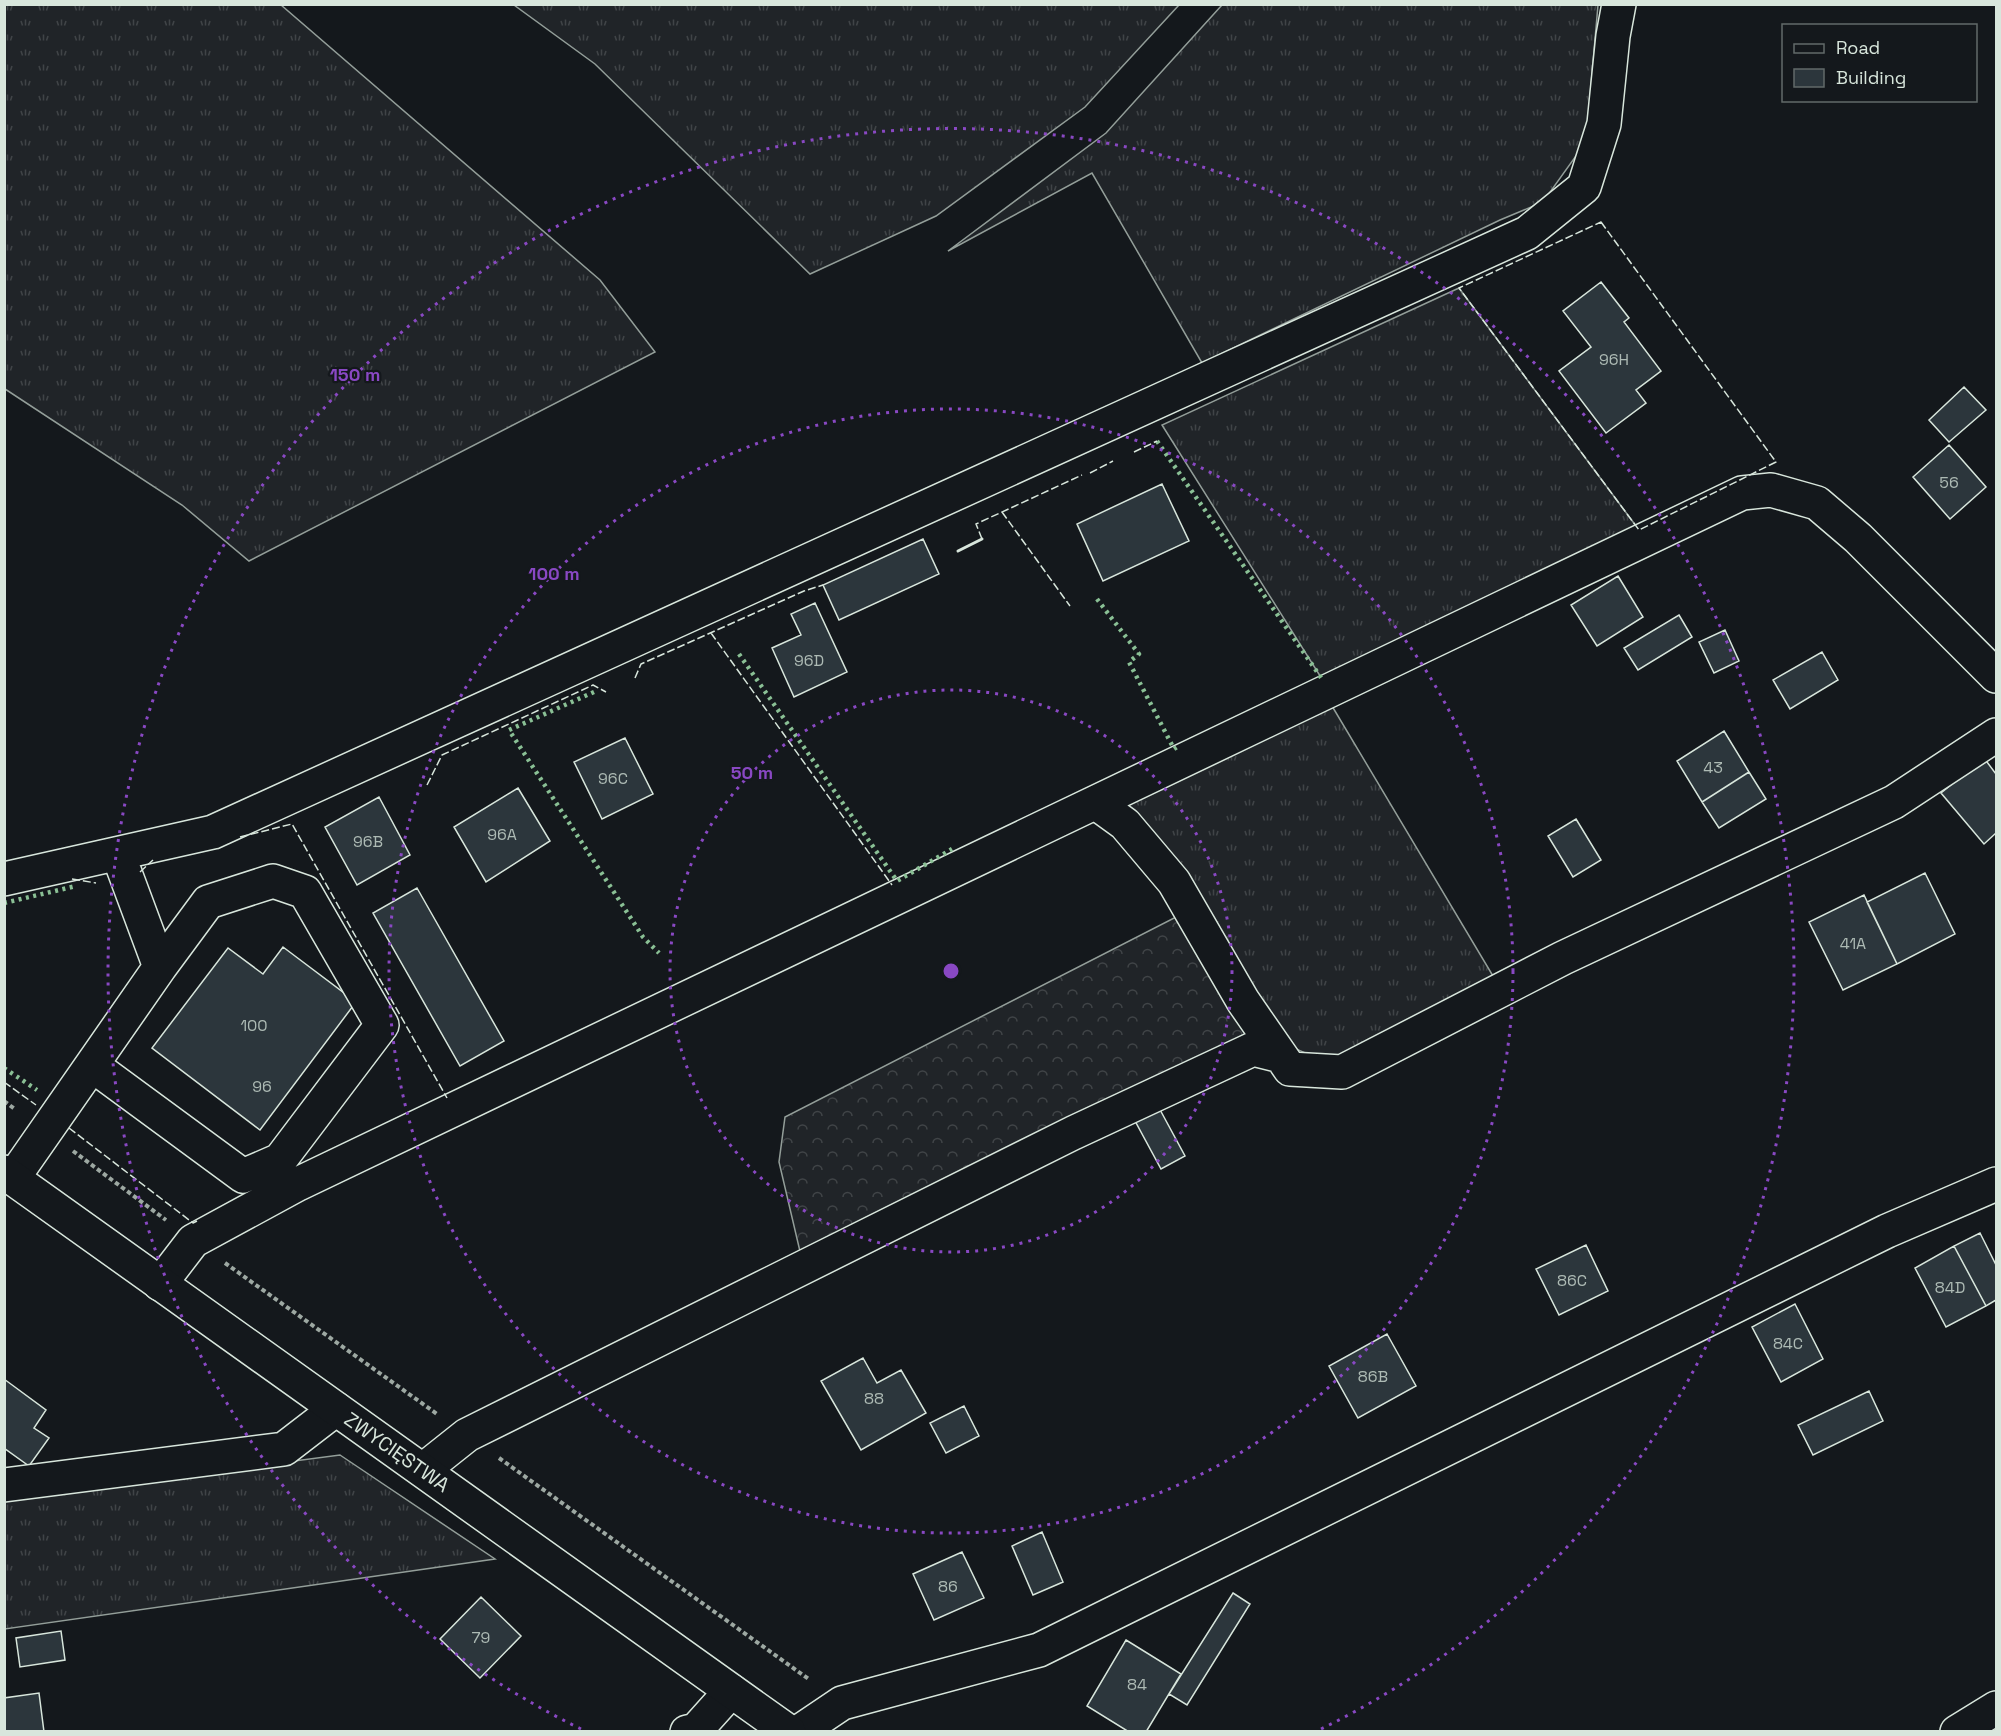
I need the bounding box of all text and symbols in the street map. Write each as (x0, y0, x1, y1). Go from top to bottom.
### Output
legend (1782, 24, 1977, 102)
text: Road (1836, 36, 1880, 59)
text: Building (1836, 66, 1906, 89)
house number: 96H (1599, 349, 1629, 370)
text: 150 m (330, 363, 380, 386)
house number: 56 (1939, 472, 1959, 493)
text: 100 m (528, 562, 580, 585)
house number: 96D (794, 650, 824, 671)
house number: 43 (1703, 757, 1723, 778)
text: 50 m (731, 761, 773, 784)
house number: 96C (598, 768, 628, 789)
house number: 96A (487, 824, 517, 845)
house number: 96B (353, 831, 383, 852)
house number: 41A (1840, 933, 1866, 954)
centre of rings (941, 961, 961, 981)
house number: 100 (240, 1015, 268, 1036)
house number: 96 (252, 1076, 272, 1097)
house number: 86C (1557, 1270, 1587, 1291)
house number: 84D (1935, 1277, 1965, 1298)
house number: 84C (1773, 1333, 1803, 1354)
house number: 86B (1358, 1366, 1388, 1387)
house number: 88 (864, 1388, 884, 1409)
street label: ZWYCIĘSTWA (339, 1406, 455, 1498)
house number: 86 (938, 1576, 958, 1597)
house number: 79 (472, 1627, 490, 1648)
house number: 84 (1127, 1674, 1147, 1695)

